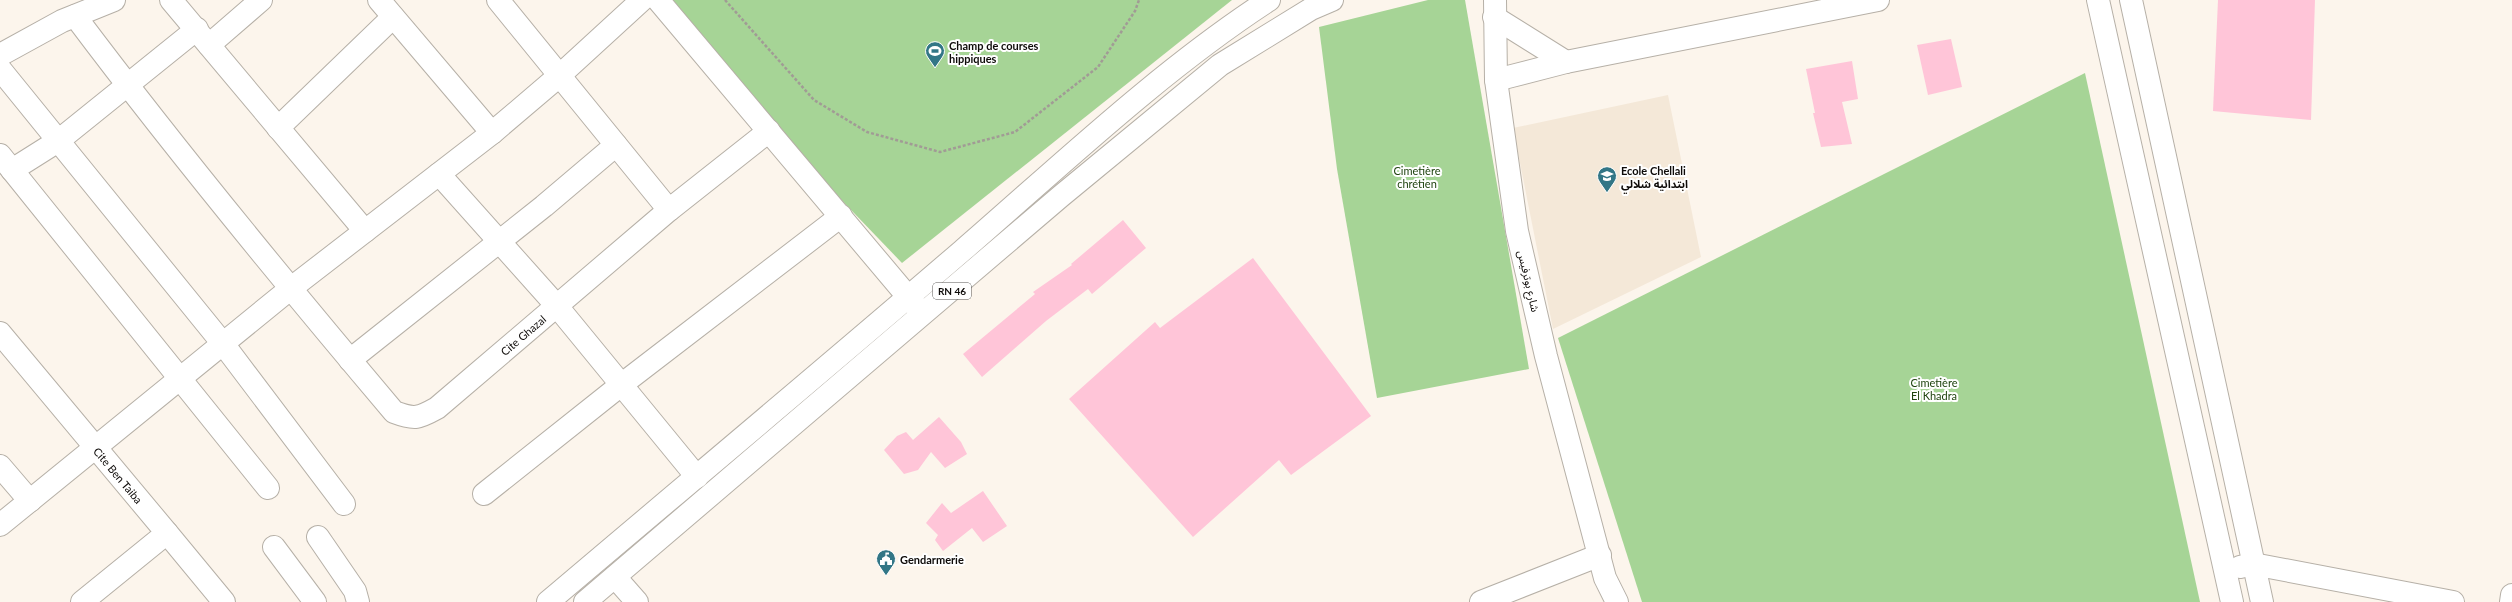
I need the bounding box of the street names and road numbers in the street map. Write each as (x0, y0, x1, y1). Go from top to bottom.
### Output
street label: شارع بوترفيس (1514, 249, 1542, 314)
road number: RN 46 (933, 283, 971, 299)
street label: Cite Ghazal (498, 312, 548, 358)
street label: Cite Ben Taiba (91, 444, 146, 506)

